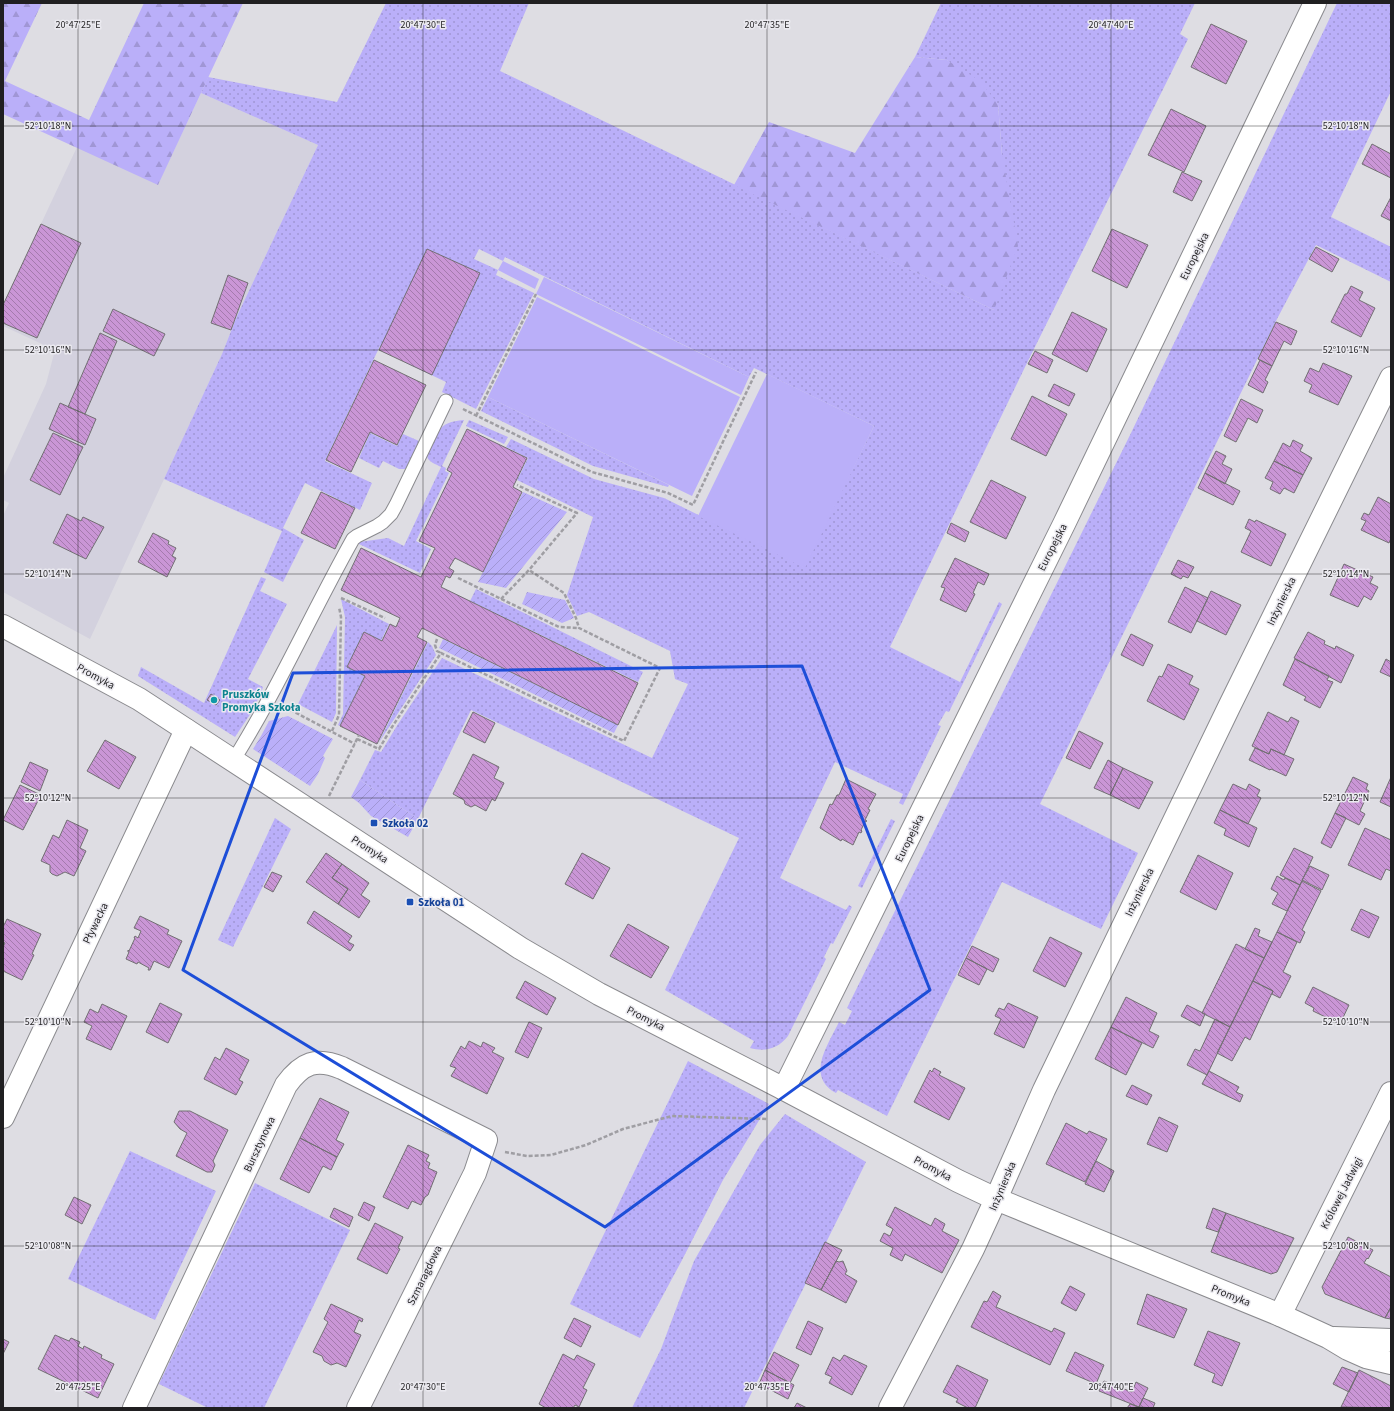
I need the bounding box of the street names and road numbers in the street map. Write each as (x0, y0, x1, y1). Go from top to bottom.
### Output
street label: Europejska (1176, 230, 1212, 283)
street label: Europejska (1034, 521, 1071, 573)
street label: Inżynierska (1263, 575, 1300, 628)
street label: Promyka (74, 660, 117, 693)
street label: Europejska (891, 812, 927, 865)
street label: Promyka (348, 832, 391, 867)
street label: Inżynierska (1121, 866, 1158, 919)
street label: Pływacka (79, 900, 112, 946)
street label: Promyka (624, 1002, 667, 1034)
street label: Bursztynowa (240, 1114, 279, 1174)
street label: Promyka (911, 1152, 954, 1185)
street label: Królowej Jadwigi (1317, 1155, 1366, 1232)
street label: Inżynierska (985, 1159, 1020, 1213)
street label: Szmaragdowa (403, 1243, 445, 1308)
street label: Promyka (1209, 1281, 1253, 1310)

